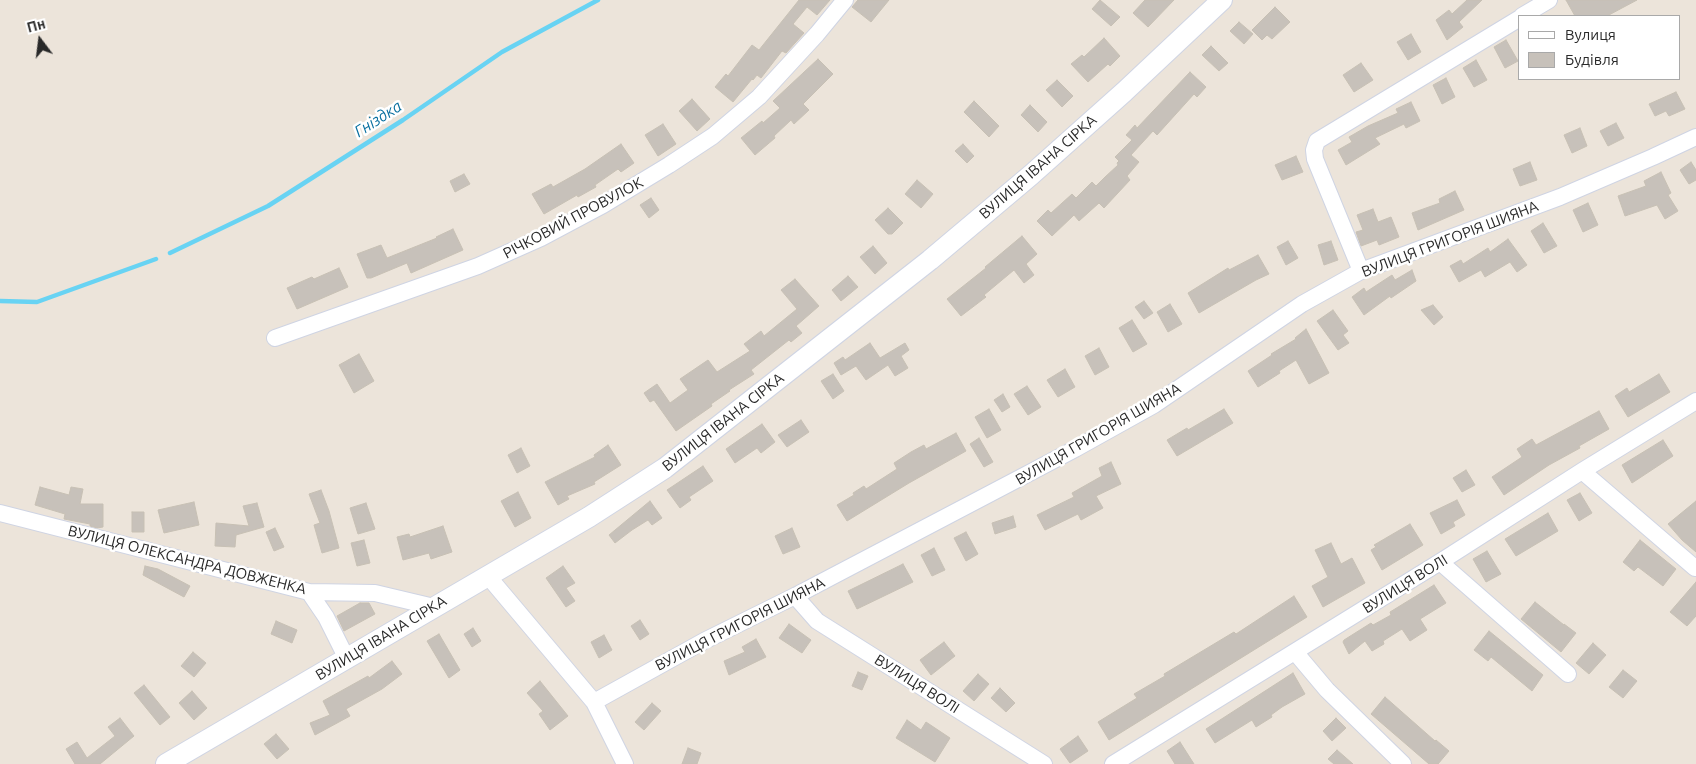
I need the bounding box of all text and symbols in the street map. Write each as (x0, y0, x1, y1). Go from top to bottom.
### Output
north arrow (15, 15, 65, 65)
text: Пн (25, 15, 47, 36)
legend (1518, 15, 1681, 80)
text: Вулиця (1565, 26, 1616, 43)
text: Будівля (1565, 51, 1619, 68)
water label: Гніздка (351, 97, 405, 141)
street label: ВУЛИЦЯ ІВАНА СІРКА (976, 111, 1100, 223)
street label: РІЧКОВИЙ ПРОВУЛОК (500, 173, 646, 263)
street label: ВУЛИЦЯ ГРИГОРІЯ ШИЯНА (1359, 197, 1541, 281)
street label: ВУЛИЦЯ ІВАНА СІРКА (659, 369, 787, 475)
street label: ВУЛИЦЯ ГРИГОРІЯ ШИЯНА (1012, 379, 1184, 489)
street label: ВУЛИЦЯ ОЛЕКСАНДРА ДОВЖЕНКА (66, 522, 308, 598)
street label: ВУЛИЦЯ ВОЛІ (1359, 551, 1451, 617)
street label: ВУЛИЦЯ ГРИГОРІЯ ШИЯНА (652, 573, 828, 675)
street label: ВУЛИЦЯ ІВАНА СІРКА (312, 592, 450, 684)
street label: ВУЛИЦЯ ВОЛІ (871, 651, 963, 717)

